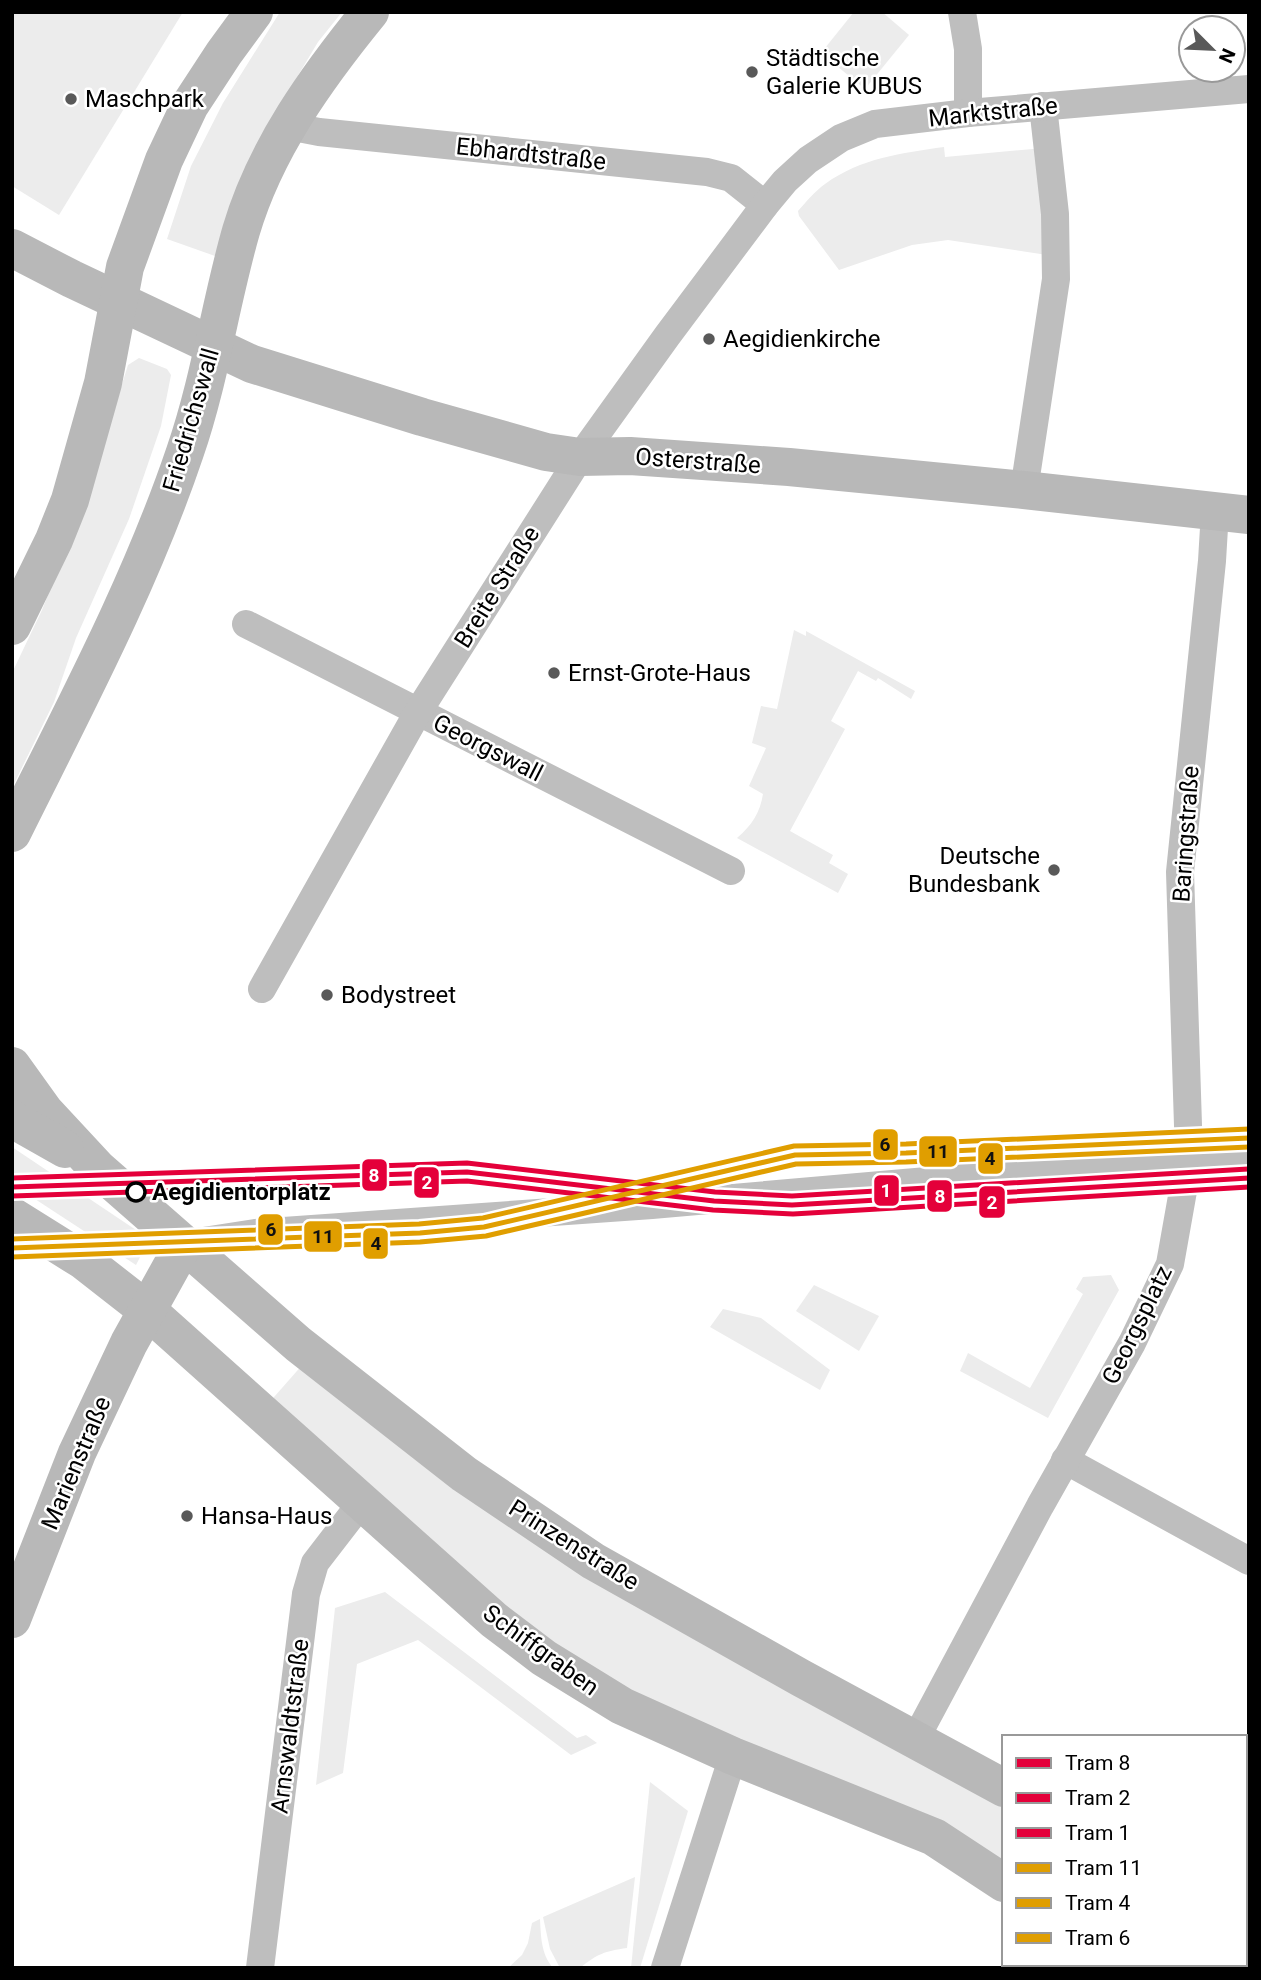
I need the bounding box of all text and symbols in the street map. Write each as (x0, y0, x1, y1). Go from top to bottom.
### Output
north arrow (1177, 14, 1247, 84)
place label: Städtische Galerie KUBUS (766, 44, 922, 100)
text: N (1214, 45, 1240, 67)
marker: Städtische Galerie KUBUS (744, 64, 760, 80)
place label: Maschpark (85, 85, 205, 113)
marker: Maschpark (63, 91, 79, 107)
street label: Marktstraße (927, 91, 1059, 133)
street label: Ebhardtstraße (455, 132, 607, 176)
place label: Aegidienkirche (723, 325, 880, 353)
marker: Aegidienkirche (701, 331, 717, 347)
street label: Friedrichswall (157, 345, 225, 495)
street label: Osterstraße (634, 443, 762, 479)
street label: Breite Straße (449, 521, 545, 653)
place label: Ernst-Grote-Haus (568, 659, 751, 687)
marker: Ernst-Grote-Haus (546, 665, 562, 681)
street label: Georgswall (428, 708, 548, 788)
street label: Baringstraße (1167, 765, 1205, 903)
place label: Deutsche Bundesbank (908, 842, 1041, 898)
marker: Deutsche Bundesbank (1046, 862, 1062, 878)
place label: Bodystreet (341, 981, 456, 1009)
marker: Bodystreet (319, 987, 335, 1003)
line badge: 6 (872, 1128, 899, 1161)
text: 6 (880, 1133, 891, 1156)
line badge: 11 (918, 1135, 958, 1168)
text: 11 (927, 1140, 949, 1163)
line badge: 4 (977, 1142, 1004, 1175)
text: 4 (985, 1147, 996, 1170)
line badge: 8 (361, 1158, 388, 1192)
text: 8 (369, 1164, 380, 1187)
line badge: 2 (413, 1166, 440, 1199)
text: 2 (422, 1171, 433, 1194)
line badge: 1 (873, 1174, 900, 1207)
place label: Aegidientorplatz (152, 1178, 331, 1206)
text: 1 (881, 1179, 891, 1202)
line badge: 8 (926, 1179, 953, 1213)
marker: Aegidientorplatz (126, 1182, 146, 1202)
text: 8 (935, 1185, 946, 1208)
line badge: 2 (978, 1185, 1006, 1219)
text: 2 (987, 1191, 998, 1214)
line badge: 6 (257, 1213, 284, 1246)
text: 6 (266, 1218, 277, 1241)
line badge: 11 (303, 1220, 343, 1253)
text: 11 (312, 1225, 334, 1248)
line badge: 4 (362, 1227, 389, 1260)
text: 4 (371, 1232, 382, 1255)
street label: Georgsplatz (1096, 1261, 1178, 1389)
street label: Marienstraße (35, 1392, 117, 1534)
street label: Prinzenstraße (504, 1494, 644, 1596)
place label: Hansa-Haus (201, 1502, 332, 1530)
marker: Hansa-Haus (179, 1508, 195, 1524)
street label: Schiffgraben (478, 1599, 604, 1701)
street label: Arnswaldtstraße (265, 1637, 315, 1815)
legend (1002, 1735, 1247, 1966)
text: Tram 8 (1065, 1751, 1130, 1775)
text: Tram 2 (1065, 1786, 1131, 1810)
text: Tram 1 (1065, 1821, 1130, 1845)
text: Tram 11 (1065, 1856, 1142, 1880)
text: Tram 4 (1065, 1891, 1131, 1915)
text: Tram 6 (1065, 1926, 1130, 1950)

